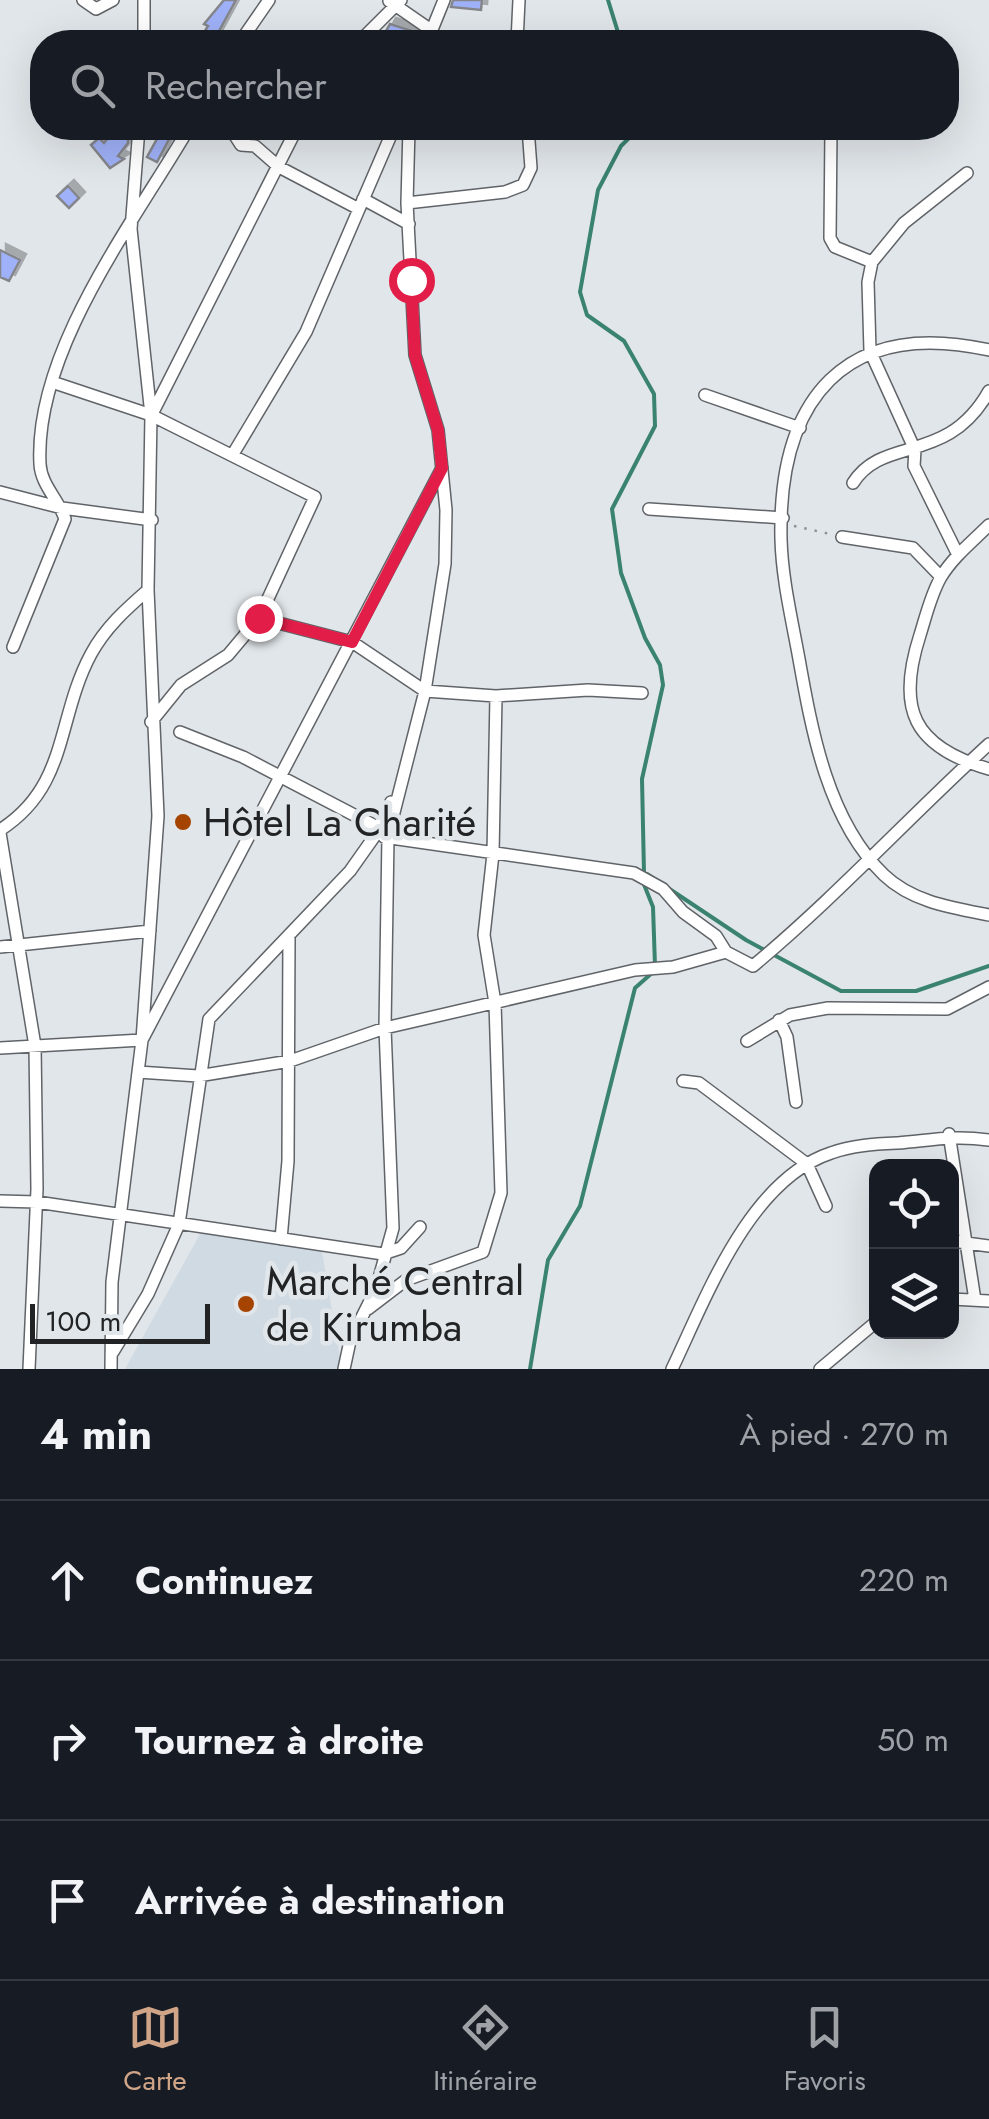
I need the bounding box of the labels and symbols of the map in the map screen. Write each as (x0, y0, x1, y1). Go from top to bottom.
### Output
route start (389, 258, 435, 304)
route end (237, 596, 283, 642)
place label: Hôtel La Charité (203, 793, 476, 851)
marker: Hôtel La Charité (172, 811, 194, 833)
place label: Marché Central de Kirumba (266, 1252, 524, 1356)
marker: Marché Central de Kirumba (235, 1293, 257, 1315)
scale bar (30, 1299, 210, 1344)

